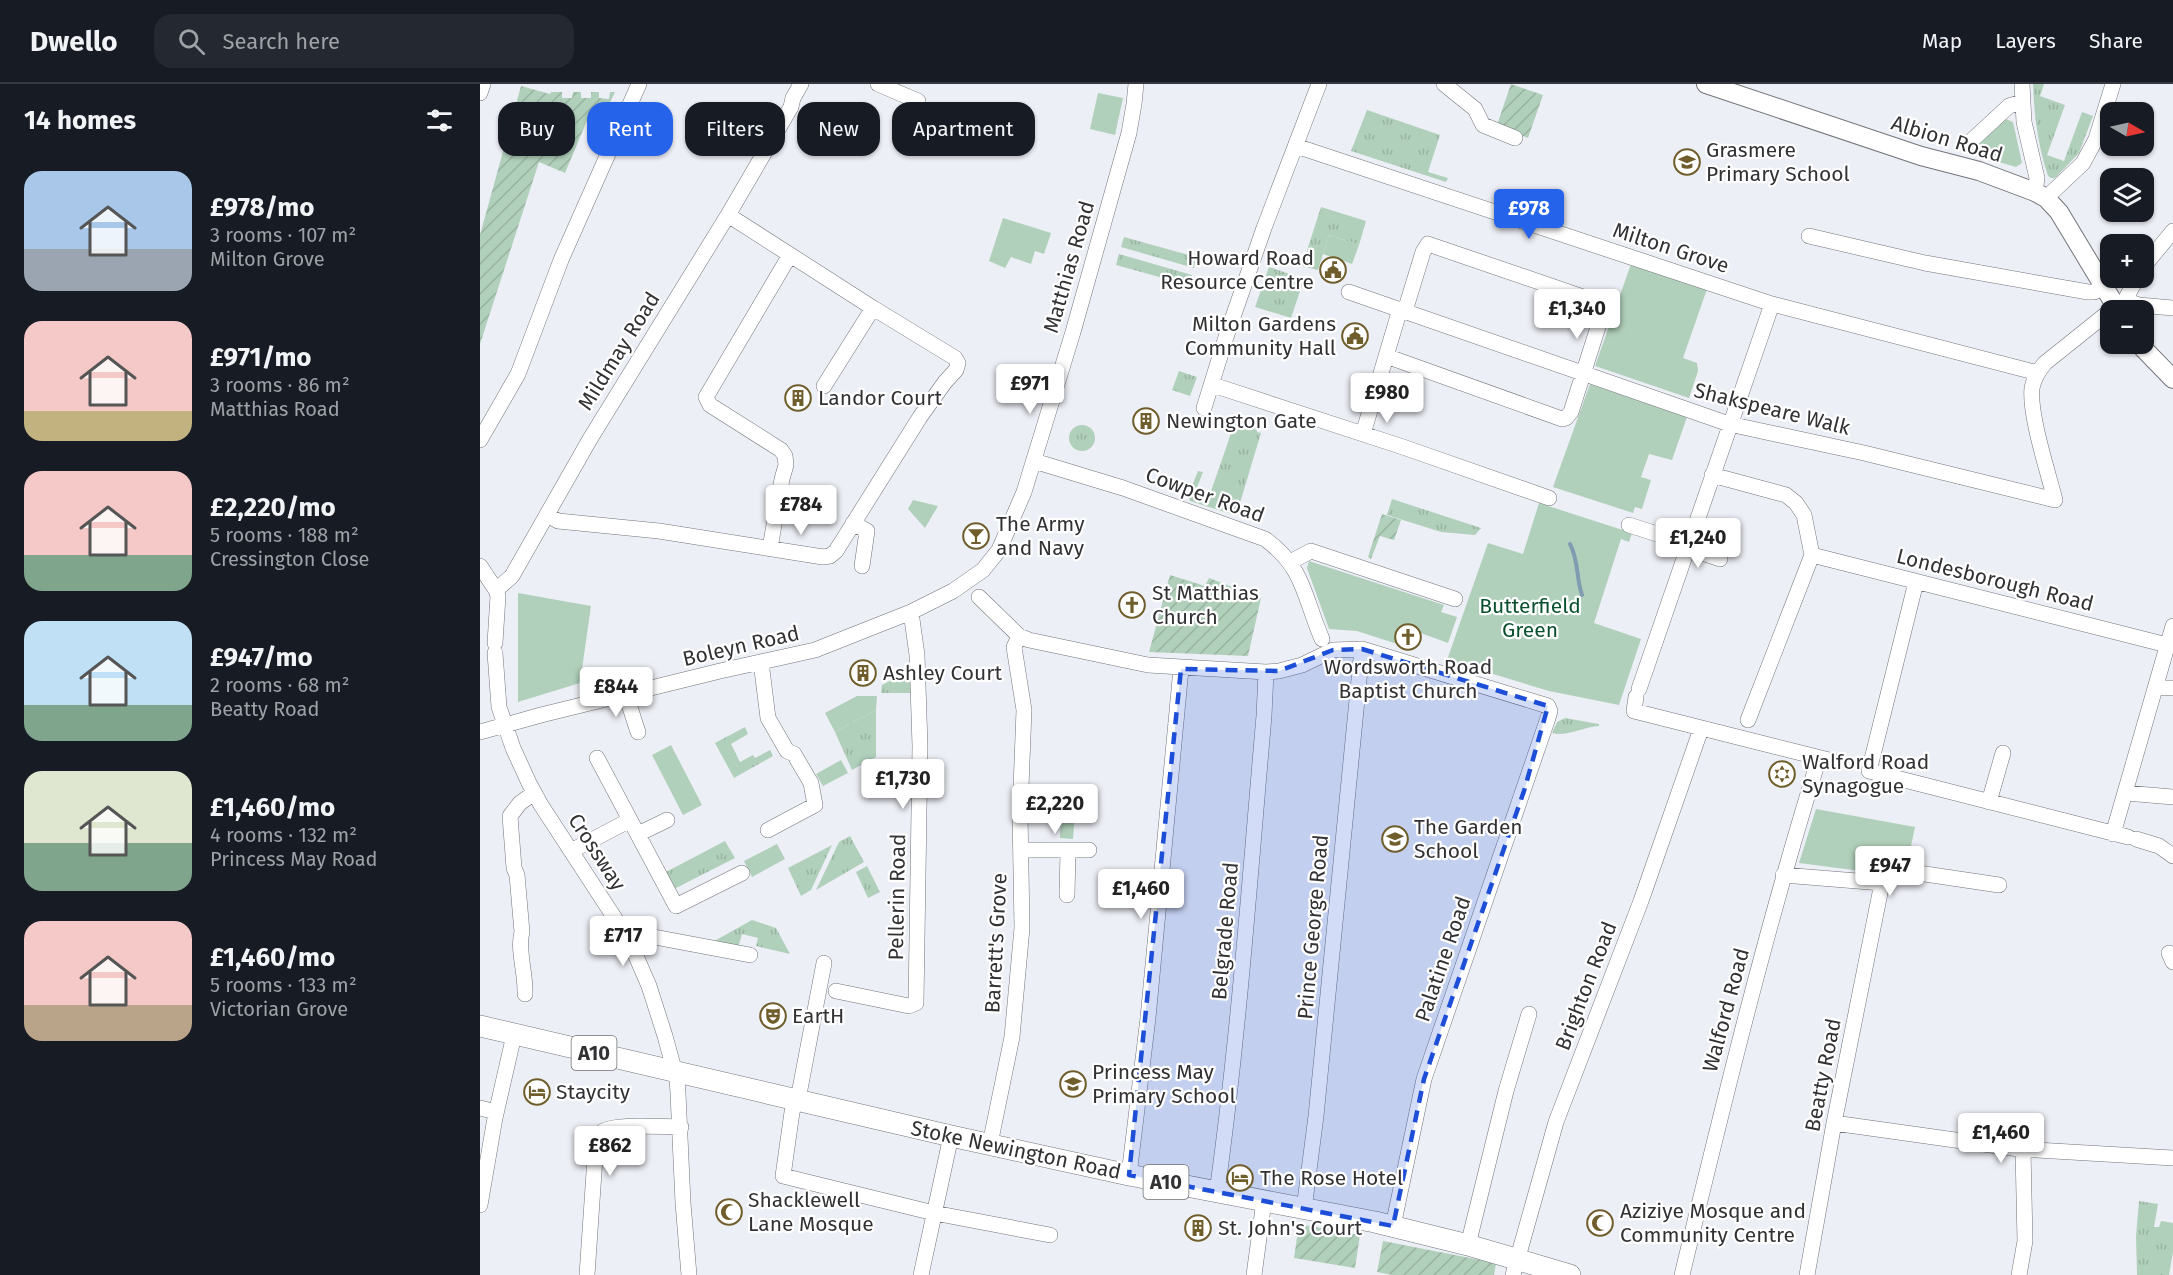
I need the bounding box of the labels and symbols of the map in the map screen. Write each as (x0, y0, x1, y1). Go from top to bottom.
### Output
north arrow (2100, 102, 2154, 156)
street label: Albion Road (1888, 110, 2006, 168)
place label: Grasmere Primary School (1706, 137, 1850, 187)
school or university icon: Grasmere Primary School (1672, 147, 1702, 177)
pin: £978 (1493, 189, 1565, 240)
street label: Matthias Road (1038, 198, 1100, 336)
street label: Milton Grove (1610, 217, 1732, 279)
place label: Howard Road Resource Centre (1160, 245, 1314, 295)
public building icon: Howard Road Resource Centre (1318, 255, 1348, 285)
street label: Mildmay Road (572, 287, 666, 415)
pin: £1,340 (1528, 289, 1626, 340)
place label: Milton Gardens Community Hall (1185, 311, 1336, 361)
public building icon: Milton Gardens Community Hall (1340, 321, 1370, 351)
pin: £971 (994, 364, 1066, 415)
pin: £980 (1351, 373, 1423, 424)
street label: Shakspeare Walk (1691, 377, 1853, 441)
building icon: Landor Court (783, 383, 813, 413)
place label: Landor Court (818, 385, 942, 411)
building icon: Newington Gate (1131, 406, 1161, 436)
place label: Newington Gate (1166, 408, 1317, 434)
street label: Cowper Road (1142, 461, 1268, 529)
pin: £784 (765, 485, 837, 536)
place label: The Army and Navy (996, 511, 1085, 561)
pin: £1,240 (1649, 518, 1747, 569)
bar icon: The Army and Navy (961, 521, 991, 551)
street label: Londesborough Road (1894, 543, 2096, 617)
place label: St Matthias Church (1152, 580, 1259, 630)
church icon: St Matthias Church (1117, 590, 1147, 620)
park label: Butterfield Green (1479, 593, 1581, 643)
street label: Boleyn Road (680, 620, 802, 672)
church icon: Wordsworth Road Baptist Church (1393, 622, 1423, 652)
place label: Wordsworth Road Baptist Church (1324, 654, 1492, 704)
building icon: Ashley Court (848, 658, 878, 688)
place label: Ashley Court (883, 660, 1002, 686)
pin: £844 (580, 667, 652, 718)
place label: Walford Road Synagogue (1802, 749, 1929, 799)
pin: £1,730 (854, 759, 952, 810)
synagogue icon: Walford Road Synagogue (1767, 759, 1797, 789)
pin: £2,220 (1006, 784, 1104, 835)
street label: Crossway (562, 809, 632, 896)
place label: The Garden School (1414, 814, 1523, 864)
school or university icon: The Garden School (1380, 824, 1410, 854)
street label: Pellerin Road (883, 833, 911, 961)
street label: Prince George Road (1292, 833, 1334, 1021)
pin: £947 (1854, 846, 1926, 897)
street label: Belgrade Road (1206, 861, 1244, 1001)
pin: £1,460 (1092, 869, 1190, 920)
street label: Barrett's Grove (979, 872, 1013, 1014)
street label: Palatine Road (1409, 893, 1477, 1025)
pin: £717 (587, 916, 659, 967)
street label: Brighton Road (1550, 918, 1622, 1054)
street label: Walford Road (1697, 945, 1755, 1075)
theatre icon: EartH (758, 1001, 788, 1031)
place label: EartH (792, 1003, 844, 1029)
street label: Beatty Road (1799, 1016, 1847, 1134)
road number: A10 (572, 1036, 616, 1070)
place label: Princess May Primary School (1092, 1059, 1236, 1109)
school or university icon: Princess May Primary School (1058, 1069, 1088, 1099)
hotel icon: Staycity (522, 1077, 552, 1107)
place label: Staycity (556, 1079, 631, 1105)
pin: £1,460 (1952, 1113, 2050, 1164)
street label: Stoke Newington Road (908, 1115, 1124, 1185)
pin: £862 (574, 1126, 646, 1177)
hotel icon: The Rose Hotel (1225, 1163, 1255, 1193)
road number: A10 (1144, 1165, 1188, 1199)
place label: The Rose Hotel (1260, 1165, 1403, 1191)
place label: Shacklewell Lane Mosque (748, 1187, 874, 1237)
mosque icon: Shacklewell Lane Mosque (714, 1197, 744, 1227)
place label: Aziziye Mosque and Community Centre (1620, 1198, 1806, 1248)
mosque icon: Aziziye Mosque and Community Centre (1585, 1208, 1615, 1238)
building icon: St. John's Court (1183, 1213, 1213, 1243)
place label: St. John's Court (1218, 1215, 1362, 1241)

